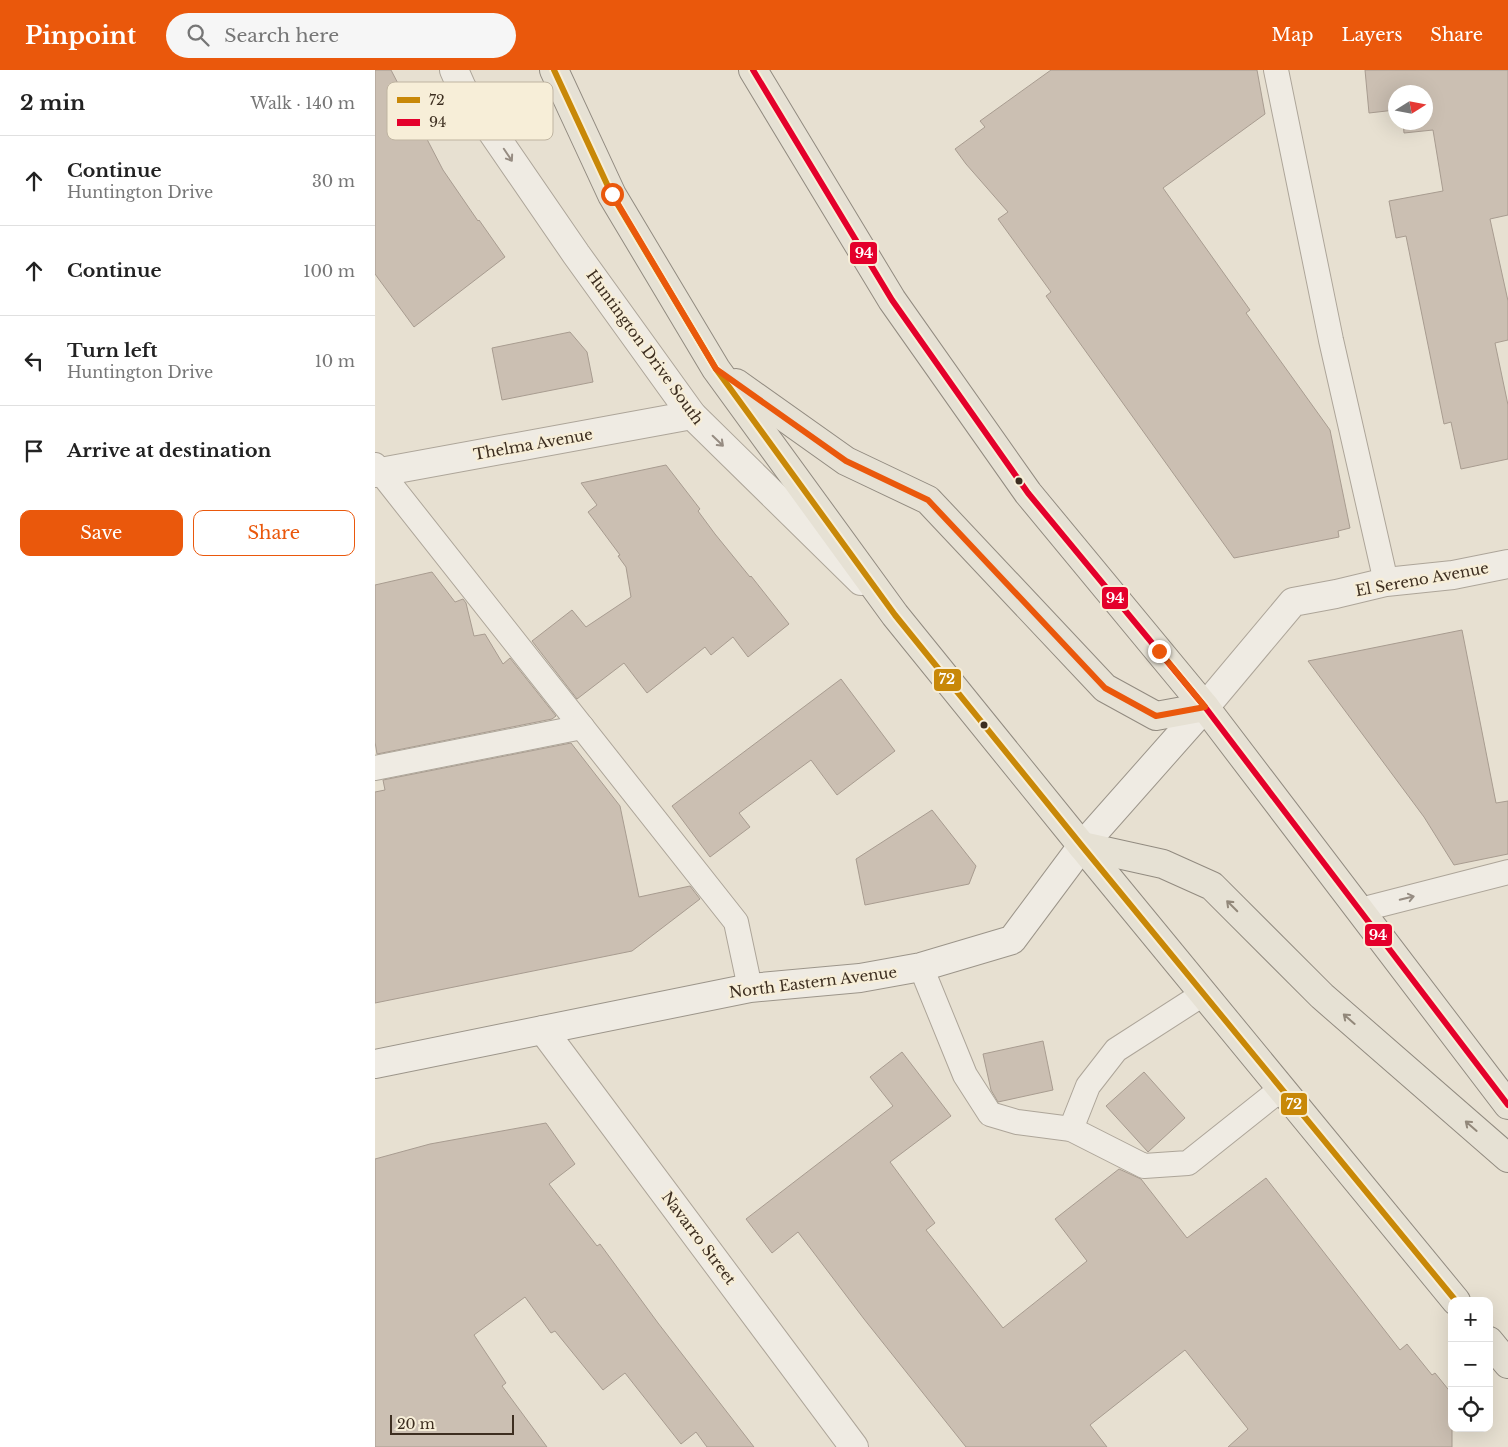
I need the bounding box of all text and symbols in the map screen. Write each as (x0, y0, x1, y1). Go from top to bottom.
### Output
search box (166, 13, 516, 58)
text: Pinpoint (25, 21, 136, 50)
icon: search (184, 21, 212, 49)
text: Search here (224, 24, 339, 47)
text: Map (1272, 24, 1313, 46)
text: Layers (1341, 24, 1402, 46)
text: Share (1430, 24, 1483, 46)
legend (387, 82, 553, 140)
north arrow (1388, 85, 1433, 130)
text: 2 min (20, 90, 85, 116)
text: 72 (429, 91, 445, 109)
text: Walk · 140 m (250, 93, 355, 113)
text: 94 (429, 113, 446, 131)
one-way arrow (503, 148, 514, 162)
text: Continue (67, 159, 162, 182)
icon: ahead (20, 167, 48, 195)
text: 30 m (312, 171, 355, 191)
text: Huntington Drive (67, 182, 213, 202)
route start (601, 183, 624, 206)
line badge: 94 (849, 241, 878, 265)
text: 94 (855, 244, 873, 262)
icon: ahead (20, 257, 48, 285)
text: Continue (67, 259, 162, 282)
text: 100 m (303, 261, 355, 281)
street label: Huntington Drive South (582, 266, 708, 428)
text: Turn left (67, 339, 158, 362)
icon: left (20, 347, 48, 375)
text: 10 m (315, 351, 355, 371)
text: Huntington Drive (67, 362, 213, 382)
street label: Thelma Avenue (472, 424, 594, 464)
one-way arrow (712, 435, 724, 447)
icon: arrive (20, 437, 48, 465)
text: Arrive at destination (67, 439, 271, 462)
unlabelled marker (1014, 476, 1024, 486)
button: Save (20, 510, 183, 556)
button: Share (193, 510, 355, 556)
street label: El Sereno Avenue (1354, 558, 1490, 600)
line badge: 94 (1101, 586, 1129, 610)
text: 94 (1106, 589, 1124, 607)
route end (1148, 640, 1171, 663)
line badge: 72 (933, 668, 962, 692)
text: 72 (939, 670, 955, 688)
unlabelled marker (979, 720, 989, 730)
one-way arrow (1398, 893, 1414, 903)
one-way arrow (1226, 900, 1238, 912)
line badge: 94 (1364, 923, 1393, 947)
text: 94 (1369, 926, 1387, 944)
street label: North Eastern Avenue (728, 962, 898, 1002)
one-way arrow (1343, 1013, 1356, 1025)
line badge: 72 (1280, 1092, 1308, 1116)
text: 72 (1286, 1095, 1302, 1113)
one-way arrow (1465, 1120, 1478, 1132)
street label: Navarro Street (658, 1188, 740, 1289)
map controls (1448, 1297, 1493, 1432)
button: + (1448, 1297, 1493, 1342)
button: − (1448, 1342, 1493, 1387)
button: locate (1448, 1387, 1493, 1432)
scale bar (390, 1412, 514, 1435)
text: 20 m (397, 1415, 435, 1433)

